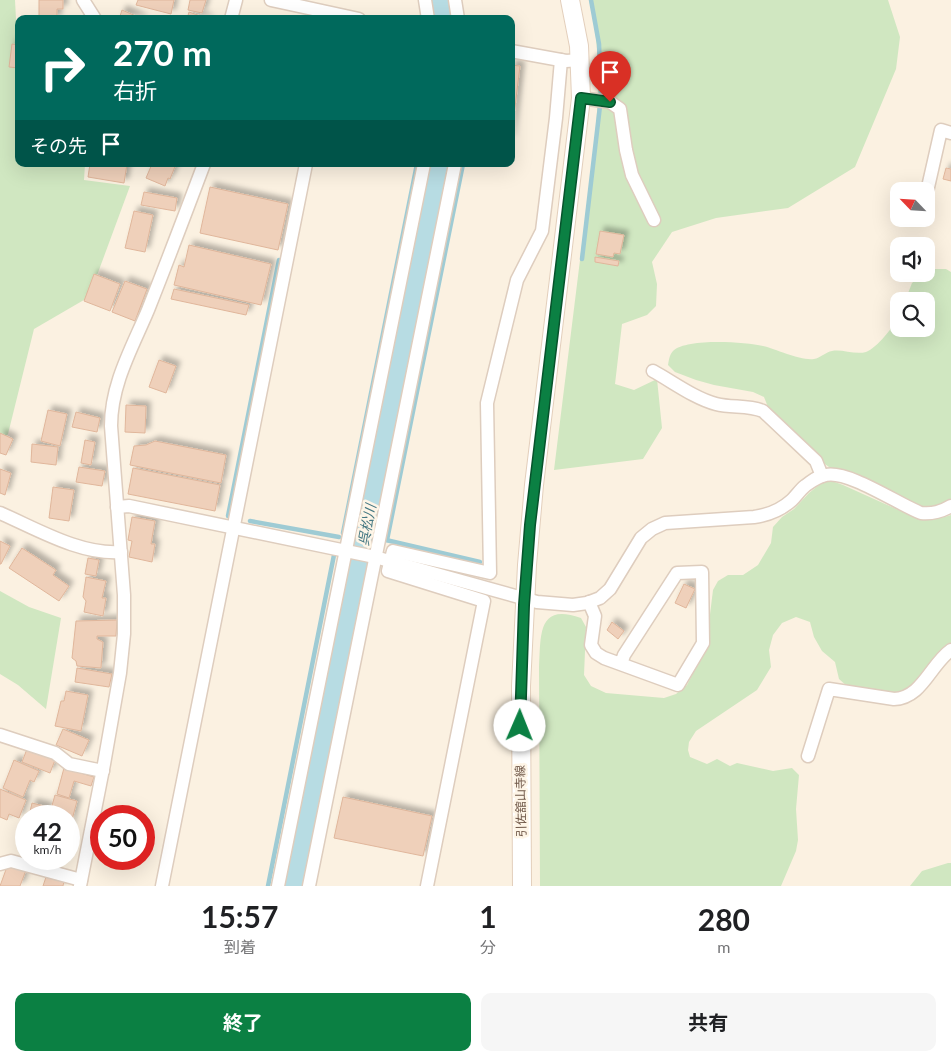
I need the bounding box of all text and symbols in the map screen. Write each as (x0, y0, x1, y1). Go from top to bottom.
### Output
text: 270 m (113, 31, 212, 73)
icon: right (30, 35, 95, 100)
pin (589, 51, 631, 102)
icon: arrive (596, 58, 624, 86)
text: 右折 (113, 77, 157, 104)
icon: arrive (97, 130, 125, 158)
text: その先 (30, 134, 87, 157)
north arrow (890, 182, 935, 228)
map controls (890, 182, 935, 337)
button: sound (890, 237, 935, 282)
button: search (890, 292, 935, 337)
water label: 呉松川 (354, 501, 379, 547)
position arrow (493, 699, 545, 751)
street label: 引佐舘山寺線 (512, 765, 529, 837)
speed limit sign: 50 (90, 805, 155, 870)
text: 42 (33, 816, 62, 846)
text: km/h (33, 842, 62, 857)
text: 15:57 (201, 898, 278, 934)
text: 1 (479, 898, 497, 934)
text: 280 (698, 901, 750, 937)
text: 到着 (224, 937, 256, 956)
text: 分 (480, 937, 496, 956)
text: m (717, 937, 730, 956)
button: 終了 (15, 993, 471, 1051)
button: 共有 (481, 993, 936, 1051)

